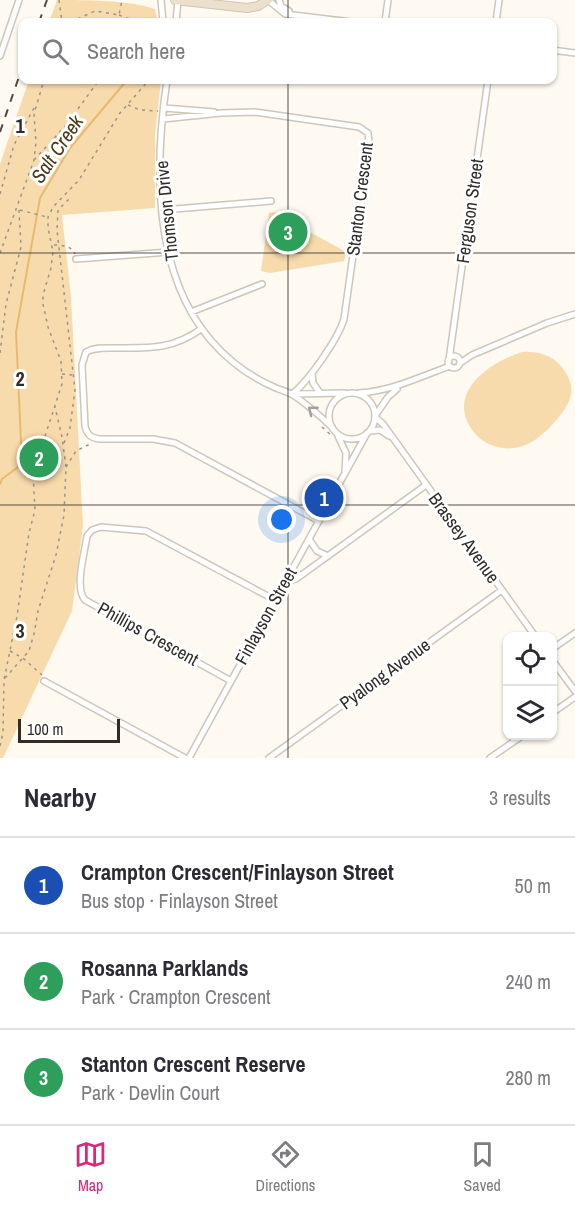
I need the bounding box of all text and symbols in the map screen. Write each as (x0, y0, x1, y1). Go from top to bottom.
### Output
search box (18, 18, 557, 84)
icon: search (39, 35, 72, 68)
text: Search here (87, 36, 185, 66)
water label: Salt Creek (24, 109, 90, 188)
text: 1 (15, 112, 25, 139)
street label: Stanton Crescent (340, 141, 379, 257)
street label: Ferguson Street (450, 157, 489, 265)
street label: Thomson Drive (149, 160, 184, 263)
pin: 3 (268, 210, 308, 254)
text: 2 (15, 365, 25, 392)
one-way arrow (308, 406, 319, 417)
pin: 2 (20, 436, 58, 480)
pin: 1 (304, 476, 344, 520)
street label: Brassey Avenue (423, 487, 506, 588)
your location (267, 505, 296, 534)
street label: Finlayson Street (229, 563, 303, 669)
street label: Phillips Crescent (93, 596, 203, 672)
text: 3 (15, 617, 25, 644)
street label: Pyalong Avenue (334, 632, 435, 715)
map controls (503, 632, 557, 740)
button: locate (503, 632, 557, 686)
button: layers (503, 686, 557, 740)
scale bar (18, 716, 120, 744)
text: 100 m (27, 718, 63, 740)
text: Nearby (24, 780, 96, 815)
text: 3 results (489, 784, 551, 811)
text: Crampton Crescent/Finlayson Street (81, 857, 394, 887)
text: 1 (39, 872, 48, 899)
text: 50 m (515, 872, 551, 899)
text: Bus stop · Finlayson Street (81, 887, 278, 914)
text: Rosanna Parklands (81, 953, 248, 983)
text: 2 (39, 968, 48, 995)
text: 240 m (505, 968, 551, 995)
text: Park · Crampton Crescent (81, 983, 271, 1010)
text: Stanton Crescent Reserve (81, 1049, 306, 1079)
text: 3 (39, 1064, 48, 1091)
text: 280 m (505, 1064, 551, 1091)
text: Park · Devlin Court (81, 1079, 220, 1106)
tab: Map (74, 1138, 107, 1196)
tab: Directions (255, 1138, 315, 1196)
tab: Saved (464, 1138, 501, 1196)

